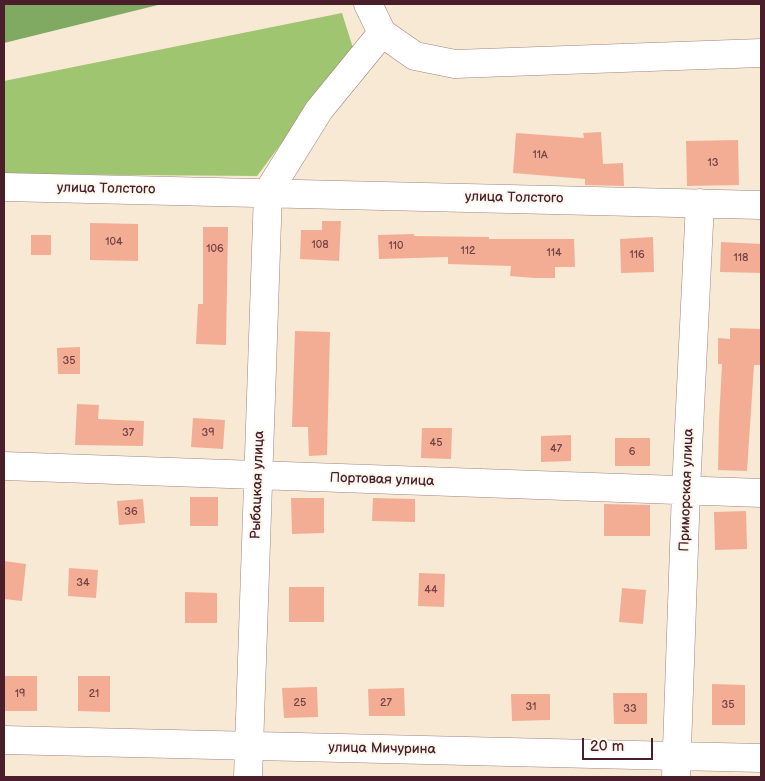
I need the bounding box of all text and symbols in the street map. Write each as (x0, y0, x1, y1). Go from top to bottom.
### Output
house number: 11А (532, 148, 548, 162)
house number: 13 (707, 156, 719, 170)
street label: улица Толстого (57, 180, 155, 198)
street label: улица Толстого (465, 189, 563, 207)
house number: 104 (105, 235, 123, 249)
house number: 108 (311, 238, 329, 252)
house number: 110 (389, 239, 403, 253)
house number: 106 (206, 242, 224, 256)
house number: 112 (460, 244, 476, 258)
house number: 114 (546, 246, 562, 260)
house number: 116 (629, 248, 645, 262)
house number: 118 (734, 251, 748, 265)
house number: 35 (62, 354, 76, 368)
house number: 37 (122, 426, 134, 440)
house number: 39 (201, 426, 215, 440)
street label: Приморская улица (676, 428, 698, 552)
street label: Рыбацкая улица (248, 430, 268, 540)
house number: 45 (429, 436, 443, 450)
house number: 47 (550, 442, 562, 456)
house number: 6 (629, 445, 635, 459)
street label: Портовая улица (329, 470, 435, 490)
house number: 36 (124, 505, 138, 519)
house number: 34 (76, 576, 90, 590)
house number: 44 (424, 583, 438, 597)
house number: 19 (15, 687, 25, 701)
house number: 21 (89, 687, 99, 701)
house number: 25 (294, 696, 306, 710)
house number: 27 (380, 696, 392, 710)
house number: 35 (721, 698, 735, 712)
house number: 31 (525, 700, 537, 714)
house number: 33 (623, 702, 637, 716)
scale bar (585, 728, 656, 760)
text: 20 m (590, 737, 624, 756)
street label: улица Мичурина (328, 740, 436, 758)

